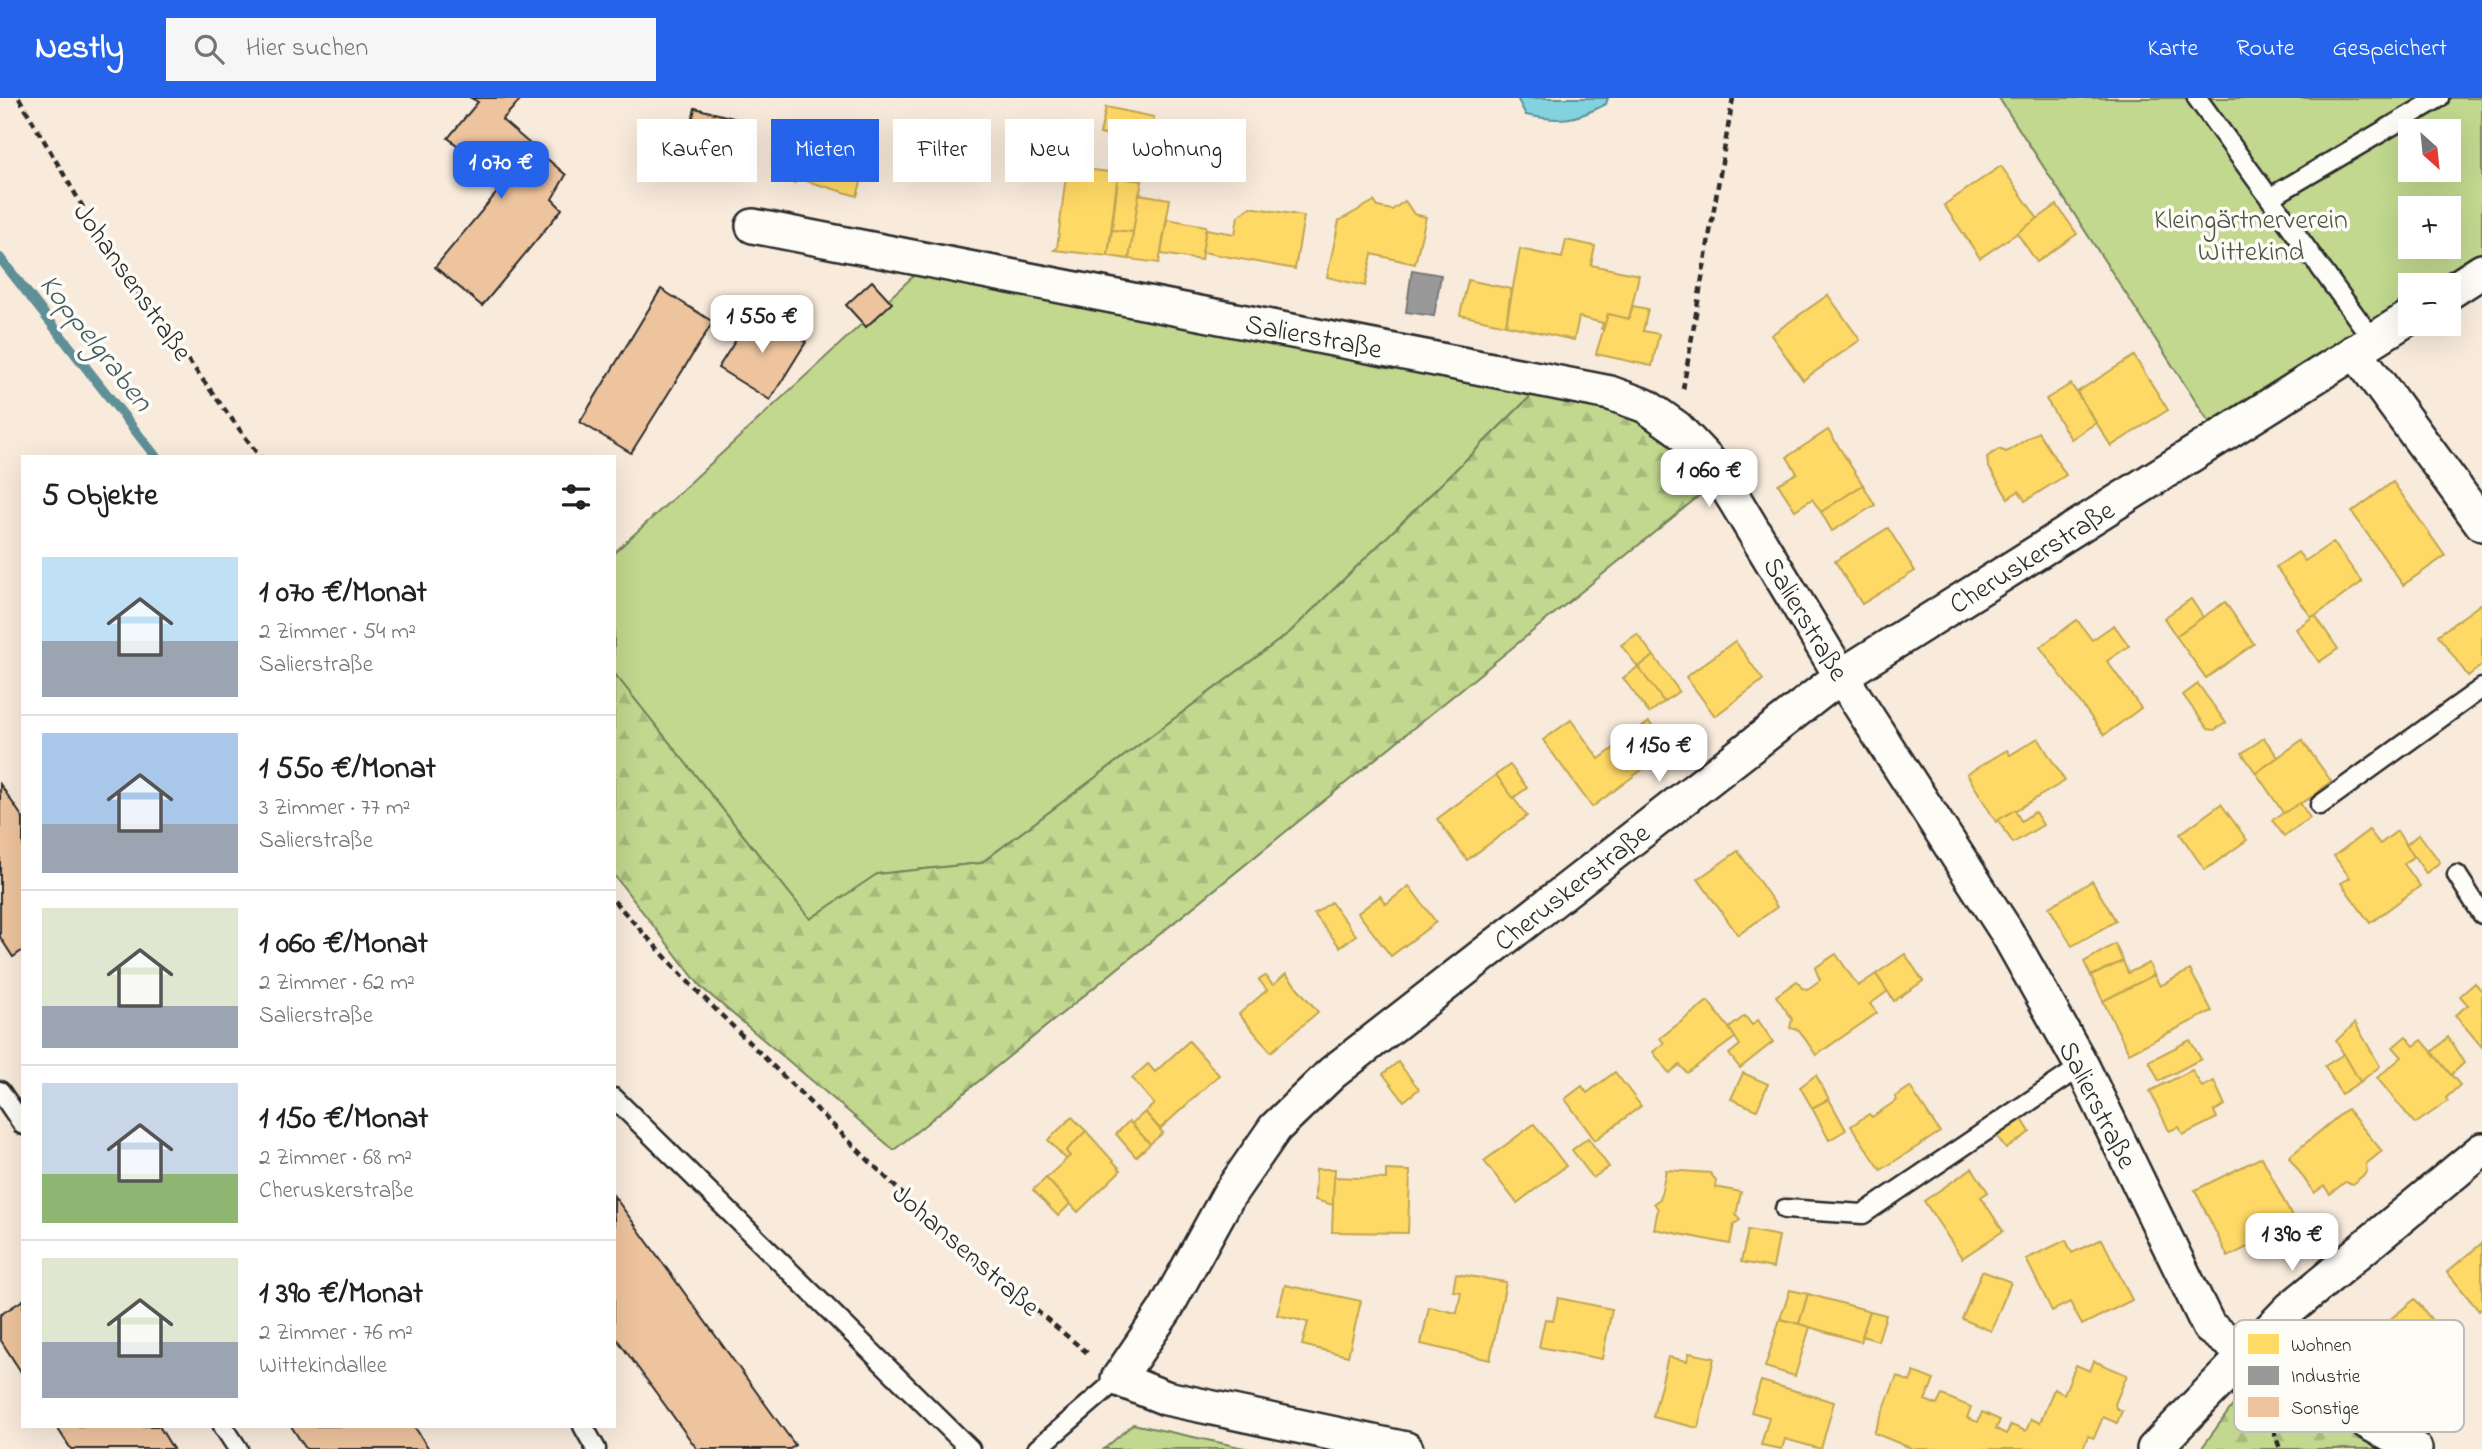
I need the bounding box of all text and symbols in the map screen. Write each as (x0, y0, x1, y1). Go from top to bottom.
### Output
search box (166, 18, 656, 81)
text: Nestly (35, 25, 124, 73)
icon: search (190, 30, 228, 68)
text: Hier suchen (246, 30, 368, 68)
text: Karte (2147, 32, 2198, 67)
text: Route (2236, 32, 2295, 67)
text: Gespeichert (2333, 32, 2447, 67)
chip: Kaufen (637, 119, 757, 182)
chip: Mieten (771, 119, 879, 182)
chip: Filter (893, 119, 991, 182)
chip: Neu (1005, 119, 1094, 182)
chip: Wohnung (1108, 119, 1246, 182)
north arrow (2398, 119, 2460, 182)
map controls (2398, 119, 2461, 336)
pin: 1 070 € (436, 141, 566, 201)
text: 1 070 € (469, 147, 533, 180)
street label: Johansenstraße (61, 196, 201, 371)
button: + (2398, 196, 2461, 259)
park label: Kleingärtnerverein Wittekind (2154, 201, 2348, 274)
water label: Koppelgraben (27, 266, 163, 423)
button: − (2398, 273, 2461, 336)
pin: 1 550 € (697, 296, 827, 355)
text: 1 550 € (726, 301, 798, 334)
street label: Salierstraße (1241, 305, 1386, 372)
pin: 1 060 € (1644, 450, 1774, 509)
text: 1 060 € (1677, 455, 1741, 488)
text: 5 Objekte (42, 475, 158, 519)
icon: filters (557, 478, 595, 516)
street label: Cheruskerstraße (1942, 491, 2124, 626)
street label: Salierstraße (1751, 550, 1858, 690)
text: 1 070 €/Monat (259, 572, 427, 616)
icon: home (98, 585, 182, 669)
text: 2 Zimmer · 54 m² (259, 616, 416, 649)
text: Salierstraße (259, 649, 373, 682)
pin: 1 150 € (1594, 724, 1724, 784)
text: 1 150 € (1626, 730, 1692, 763)
text: 1 550 €/Monat (259, 748, 436, 792)
icon: home (98, 761, 182, 845)
text: 3 Zimmer · 77 m² (259, 792, 410, 825)
street label: Cheruskerstraße (1486, 814, 1660, 963)
text: Salierstraße (259, 825, 373, 858)
text: 1 060 €/Monat (259, 923, 428, 967)
icon: home (98, 936, 182, 1020)
text: 2 Zimmer · 62 m² (259, 967, 415, 1000)
text: Salierstraße (259, 1000, 373, 1033)
street label: Salierstraße (2046, 1034, 2146, 1177)
text: 1 150 €/Monat (259, 1098, 428, 1142)
icon: home (98, 1111, 182, 1195)
text: 2 Zimmer · 68 m² (259, 1142, 412, 1175)
text: Cheruskerstraße (259, 1175, 414, 1208)
street label: Johansenstraße (881, 1176, 1048, 1328)
pin: 1 390 € (2227, 1214, 2357, 1273)
text: 1 390 € (2261, 1219, 2323, 1252)
text: 1 390 €/Monat (259, 1273, 423, 1317)
icon: home (98, 1286, 182, 1370)
text: 2 Zimmer · 76 m² (259, 1317, 413, 1350)
legend (2234, 1320, 2464, 1432)
text: Wohnen (2291, 1333, 2351, 1360)
text: Wittekindallee (259, 1350, 387, 1383)
text: Industrie (2291, 1364, 2361, 1391)
text: Sonstige (2291, 1396, 2359, 1425)

